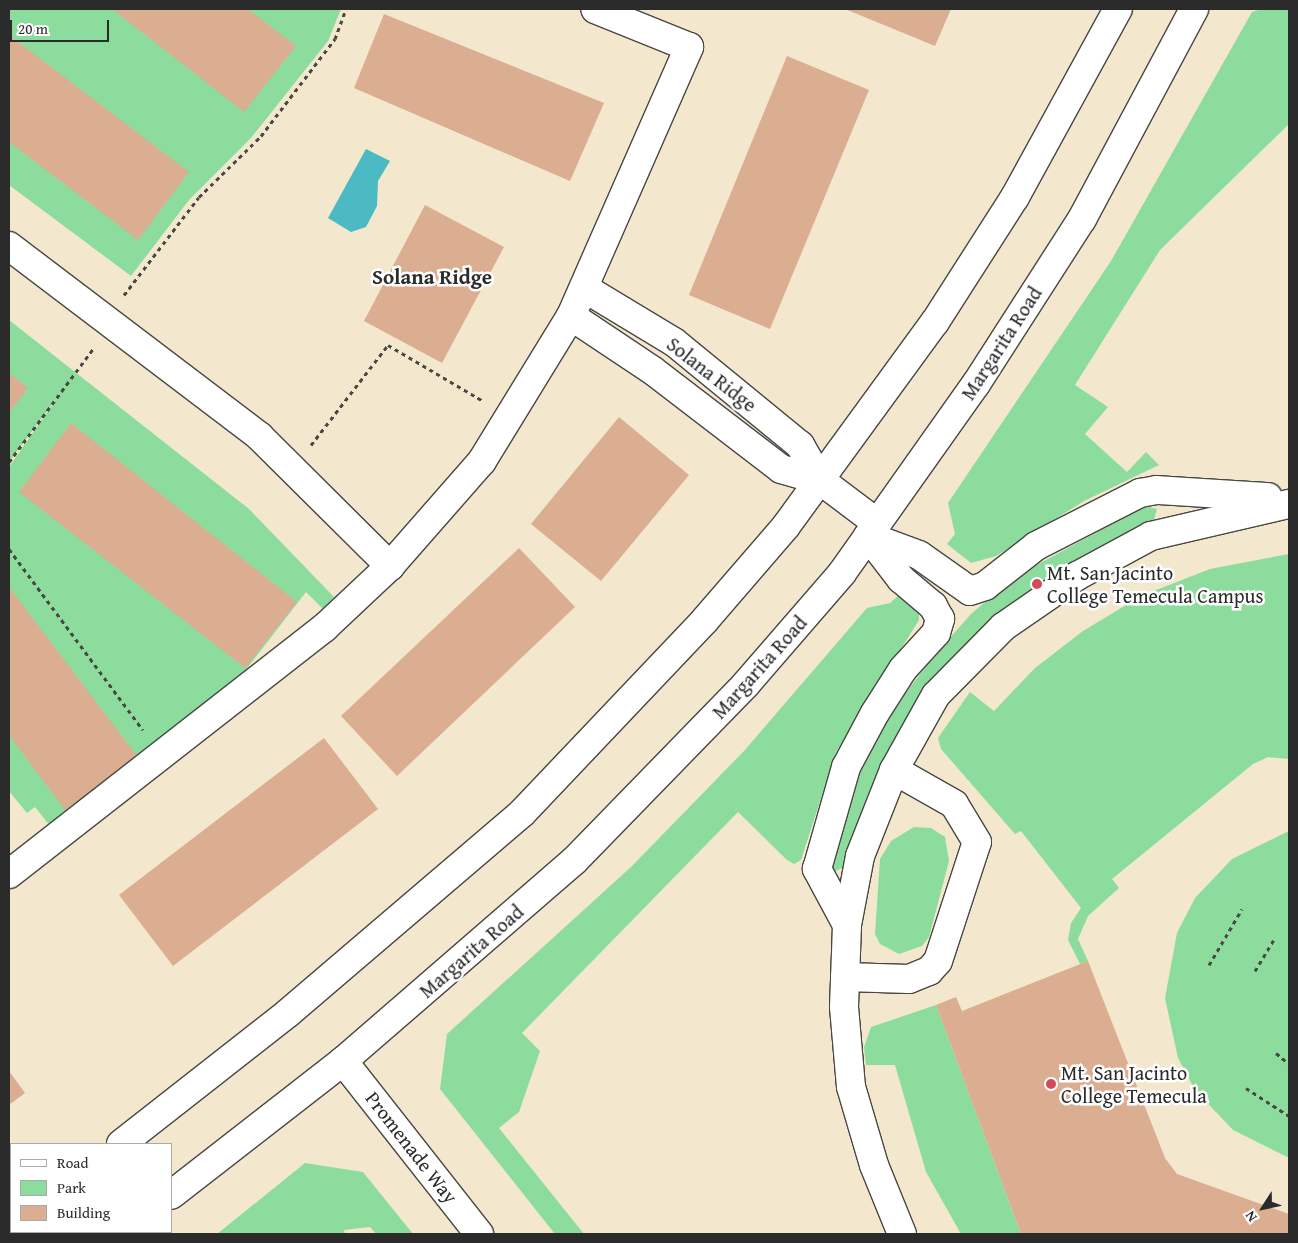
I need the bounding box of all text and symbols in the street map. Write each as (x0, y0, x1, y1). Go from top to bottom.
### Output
scale bar (12, 10, 111, 42)
text: 20 m (18, 18, 48, 39)
district label: Solana Ridge (372, 264, 492, 290)
street label: Margarita Road (956, 282, 1046, 404)
street label: Solana Ridge (662, 332, 762, 416)
place label: Mt. San Jacinto College Temecula Campus (1047, 560, 1263, 607)
marker: Mt. San Jacinto College Temecula Campus (1031, 578, 1043, 590)
street label: Margarita Road (707, 611, 811, 723)
street label: Margarita Road (414, 899, 528, 1003)
place label: Mt. San Jacinto College Temecula (1061, 1060, 1207, 1107)
marker: Mt. San Jacinto College Temecula (1045, 1078, 1057, 1090)
street label: Promenade Way (361, 1086, 463, 1208)
legend (10, 1143, 172, 1233)
text: Road (57, 1152, 88, 1173)
text: Park (57, 1177, 86, 1198)
north arrow (1238, 1183, 1288, 1233)
text: Building (57, 1202, 110, 1223)
text: N (1240, 1207, 1262, 1226)

